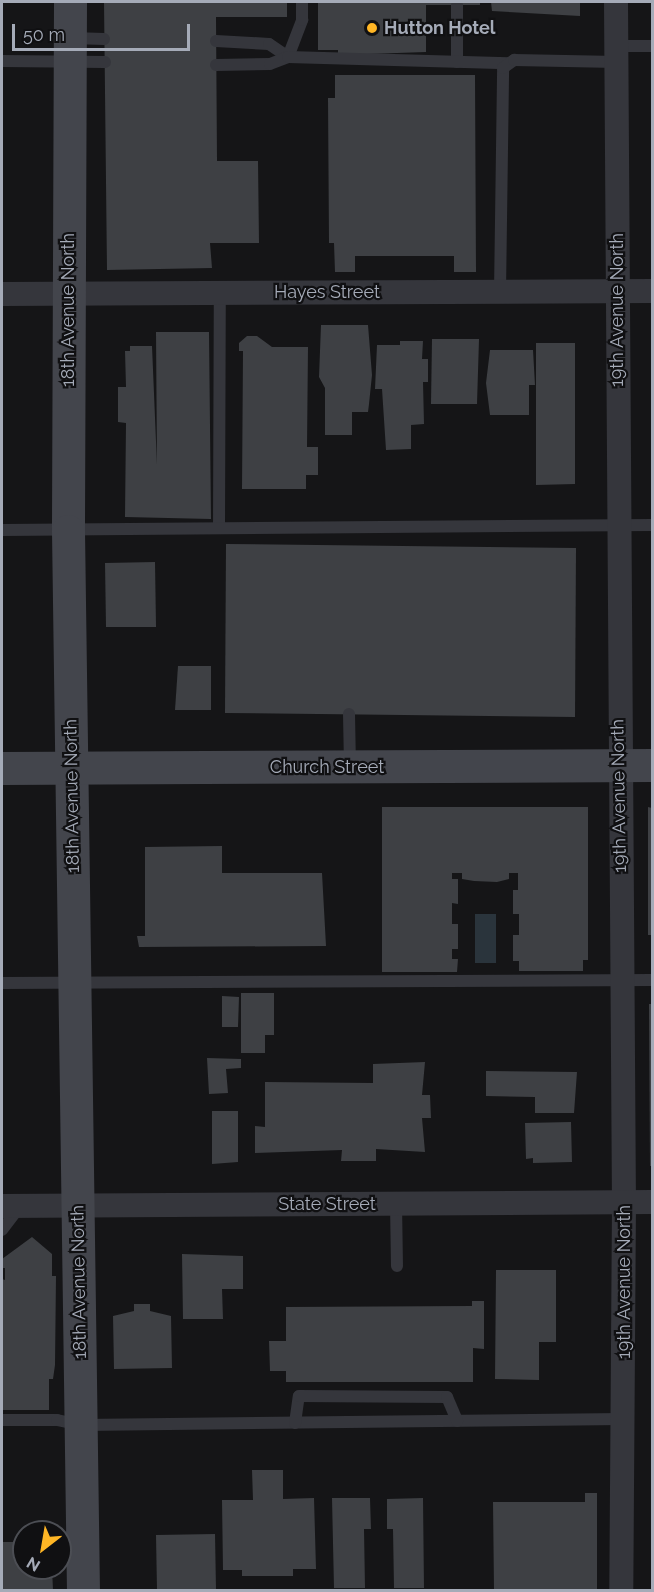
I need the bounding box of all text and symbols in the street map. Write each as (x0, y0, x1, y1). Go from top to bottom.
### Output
scale bar (15, 12, 194, 50)
place label: Hutton Hotel (384, 17, 496, 39)
marker: Hutton Hotel (365, 21, 379, 35)
text: 50 m (23, 24, 65, 45)
street label: 18th Avenue North (57, 233, 79, 387)
street label: 19th Avenue North (606, 233, 628, 387)
street label: Hayes Street (274, 281, 380, 303)
street label: 18th Avenue North (60, 719, 84, 873)
street label: 19th Avenue North (607, 719, 631, 873)
street label: Church Street (270, 756, 384, 778)
street label: State Street (278, 1193, 376, 1215)
street label: 18th Avenue North (67, 1205, 91, 1359)
street label: 19th Avenue North (613, 1205, 635, 1359)
north arrow (12, 1520, 72, 1580)
text: N (23, 1553, 44, 1575)

